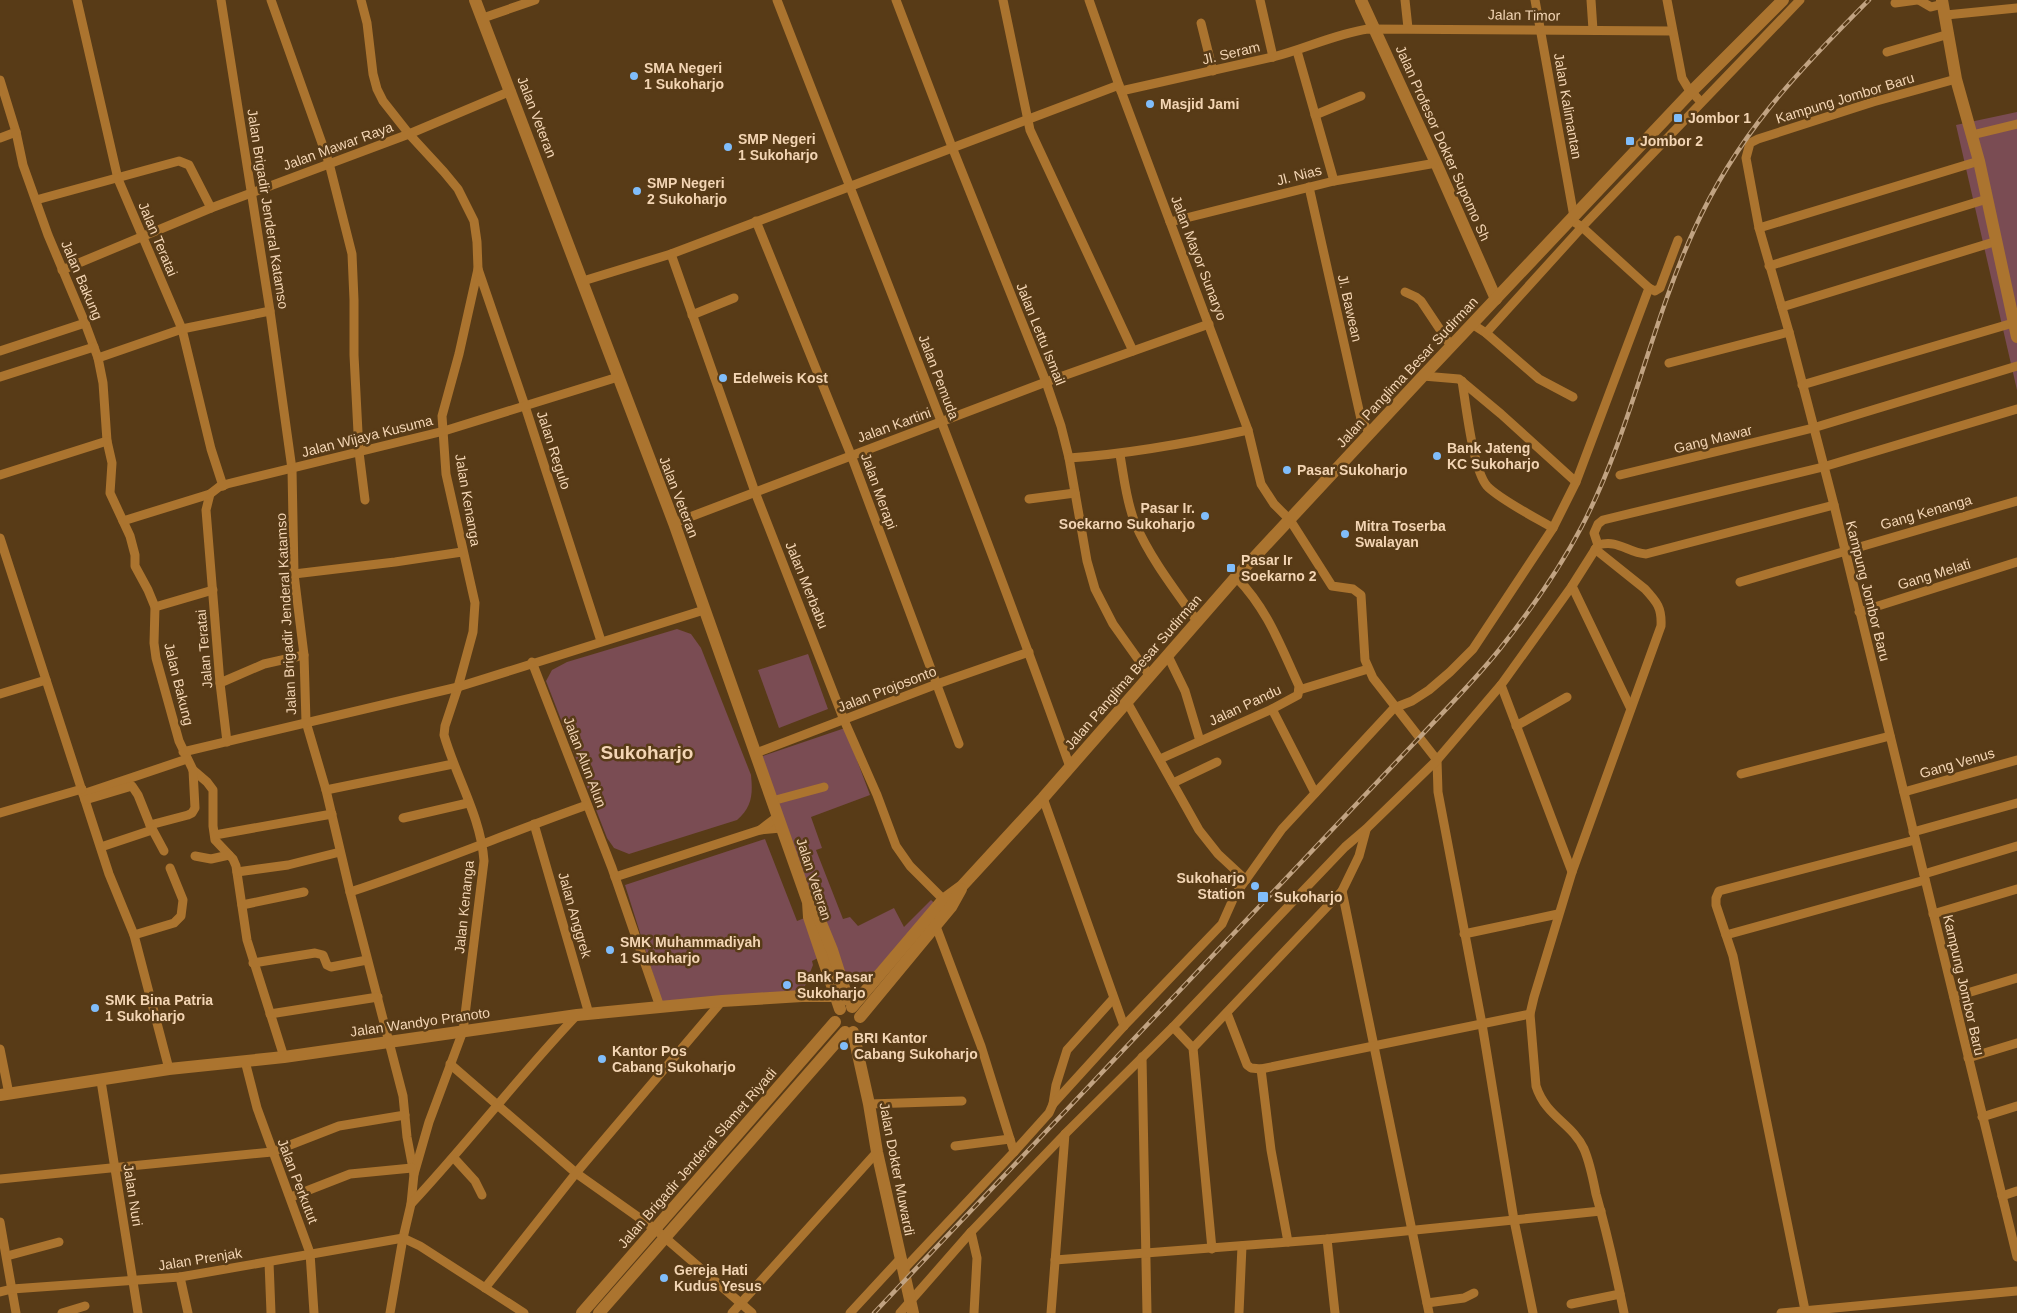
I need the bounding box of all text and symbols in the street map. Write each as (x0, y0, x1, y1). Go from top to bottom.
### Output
street label: Jalan Timor (1488, 6, 1561, 24)
street label: Jl. Seram (1200, 39, 1262, 67)
street label: Jalan Profesor Dokter Supomo Sh (1392, 43, 1494, 243)
street label: Jalan Kalimantan (1551, 52, 1585, 160)
place label: SMA Negeri 1 Sukoharjo (644, 60, 724, 92)
street label: Kampung Jombor Baru (1774, 69, 1916, 127)
marker: SMA Negeri 1 Sukoharjo (628, 70, 640, 82)
street label: Jalan Veteran (514, 74, 560, 160)
place label: Masjid Jami (1160, 96, 1239, 112)
marker: Masjid Jami (1144, 98, 1156, 110)
street label: Jalan Brigadir Jenderal Katamso (244, 108, 292, 310)
place label: Jombor 1 (1688, 110, 1751, 126)
marker: Jombor 1 (1672, 112, 1684, 124)
street label: Jalan Mawar Raya (281, 119, 395, 173)
place label: SMP Negeri 1 Sukoharjo (738, 131, 818, 163)
place label: Jombor 2 (1640, 133, 1703, 149)
marker: Jombor 2 (1624, 135, 1636, 147)
marker: SMP Negeri 1 Sukoharjo (722, 141, 734, 153)
street label: Jl. Nias (1275, 162, 1323, 188)
place label: SMP Negeri 2 Sukoharjo (647, 175, 727, 207)
marker: SMP Negeri 2 Sukoharjo (631, 185, 643, 197)
street label: Jalan Mayor Sunaryo (1168, 193, 1230, 323)
street label: Jalan Teratai (135, 199, 181, 279)
street label: Jalan Bakung (58, 238, 106, 322)
street label: Jl. Bawean (1335, 273, 1365, 343)
street label: Jalan Lettu Ismail (1013, 280, 1069, 388)
street label: Jalan Panglima Besar Sudirman (1333, 293, 1481, 451)
street label: Jalan Pemuda (915, 332, 963, 422)
place label: Edelweis Kost (733, 370, 828, 386)
marker: Edelweis Kost (717, 372, 729, 384)
street label: Jalan Kartini (855, 404, 933, 446)
street label: Jalan Regulo (534, 409, 574, 492)
street label: Jalan Wijaya Kusuma (300, 412, 434, 460)
street label: Gang Mawar (1672, 421, 1754, 456)
place label: Bank Jateng KC Sukoharjo (1447, 440, 1540, 472)
marker: Bank Jateng KC Sukoharjo (1431, 450, 1443, 462)
street label: Jalan Merapi (858, 451, 900, 531)
street label: Jalan Kenanga (452, 453, 484, 548)
street label: Jalan Veteran (656, 454, 702, 540)
place label: Pasar Sukoharjo (1297, 462, 1408, 478)
marker: Pasar Sukoharjo (1281, 464, 1293, 476)
street label: Gang Kenanga (1879, 491, 1974, 533)
place label: Pasar Ir. Soekarno Sukoharjo (1059, 500, 1195, 532)
marker: Pasar Ir. Soekarno Sukoharjo (1199, 510, 1211, 522)
street label: Jalan Brigadir Jenderal Katamso (273, 512, 299, 715)
place label: Mitra Toserba Swalayan (1355, 518, 1446, 550)
street label: Kampung Jombor Baru (1843, 519, 1893, 663)
marker: Mitra Toserba Swalayan (1339, 528, 1351, 540)
street label: Jalan Merbabu (782, 539, 832, 631)
place label: Pasar Ir Soekarno 2 (1241, 552, 1317, 584)
street label: Gang Melati (1896, 555, 1972, 593)
marker: Pasar Ir Soekarno 2 (1225, 562, 1237, 574)
street label: Jalan Panglima Besar Sudirman (1061, 591, 1205, 753)
street label: Jalan Teratai (193, 609, 215, 689)
street label: Jalan Bakung (161, 641, 197, 727)
street label: Jalan Projosonto (835, 663, 939, 715)
street label: Jalan Pandu (1206, 681, 1284, 729)
street label: Jalan Alun Alun (560, 714, 610, 810)
district label: Sukoharjo (601, 742, 693, 763)
street label: Gang Venus (1918, 745, 1996, 781)
street label: Jalan Veteran (793, 836, 835, 922)
street label: Jalan Kenanga (451, 860, 477, 954)
street label: Jalan Anggrek (555, 870, 595, 961)
place label: Sukoharjo Station (1177, 870, 1245, 902)
marker: Sukoharjo Station (1249, 880, 1261, 892)
place label: Sukoharjo (1274, 889, 1342, 905)
marker: Sukoharjo (1256, 890, 1270, 904)
street label: Kampung Jombor Baru (1940, 913, 1988, 1057)
place label: SMK Muhammadiyah 1 Sukoharjo (620, 934, 761, 966)
marker: SMK Muhammadiyah 1 Sukoharjo (604, 944, 616, 956)
place label: Bank Pasar Sukoharjo (797, 969, 874, 1001)
marker: Bank Pasar Sukoharjo (781, 979, 793, 991)
place label: SMK Bina Patria 1 Sukoharjo (105, 992, 213, 1024)
marker: SMK Bina Patria 1 Sukoharjo (89, 1002, 101, 1014)
street label: Jalan Wandyo Pranoto (349, 1004, 491, 1040)
place label: BRI Kantor Cabang Sukoharjo (854, 1030, 978, 1062)
marker: BRI Kantor Cabang Sukoharjo (838, 1040, 850, 1052)
place label: Kantor Pos Cabang Sukoharjo (612, 1043, 736, 1075)
marker: Kantor Pos Cabang Sukoharjo (596, 1053, 608, 1065)
street label: Jalan Brigadir Jenderal Slamet Riyadi (614, 1065, 780, 1251)
street label: Jalan Dokter Muwardi (876, 1101, 918, 1237)
street label: Jalan Perkutut (274, 1136, 322, 1226)
street label: Jalan Nuri (120, 1163, 146, 1227)
street label: Jalan Prenjak (157, 1244, 244, 1274)
place label: Gereja Hati Kudus Yesus (674, 1262, 762, 1294)
marker: Gereja Hati Kudus Yesus (658, 1272, 670, 1284)

